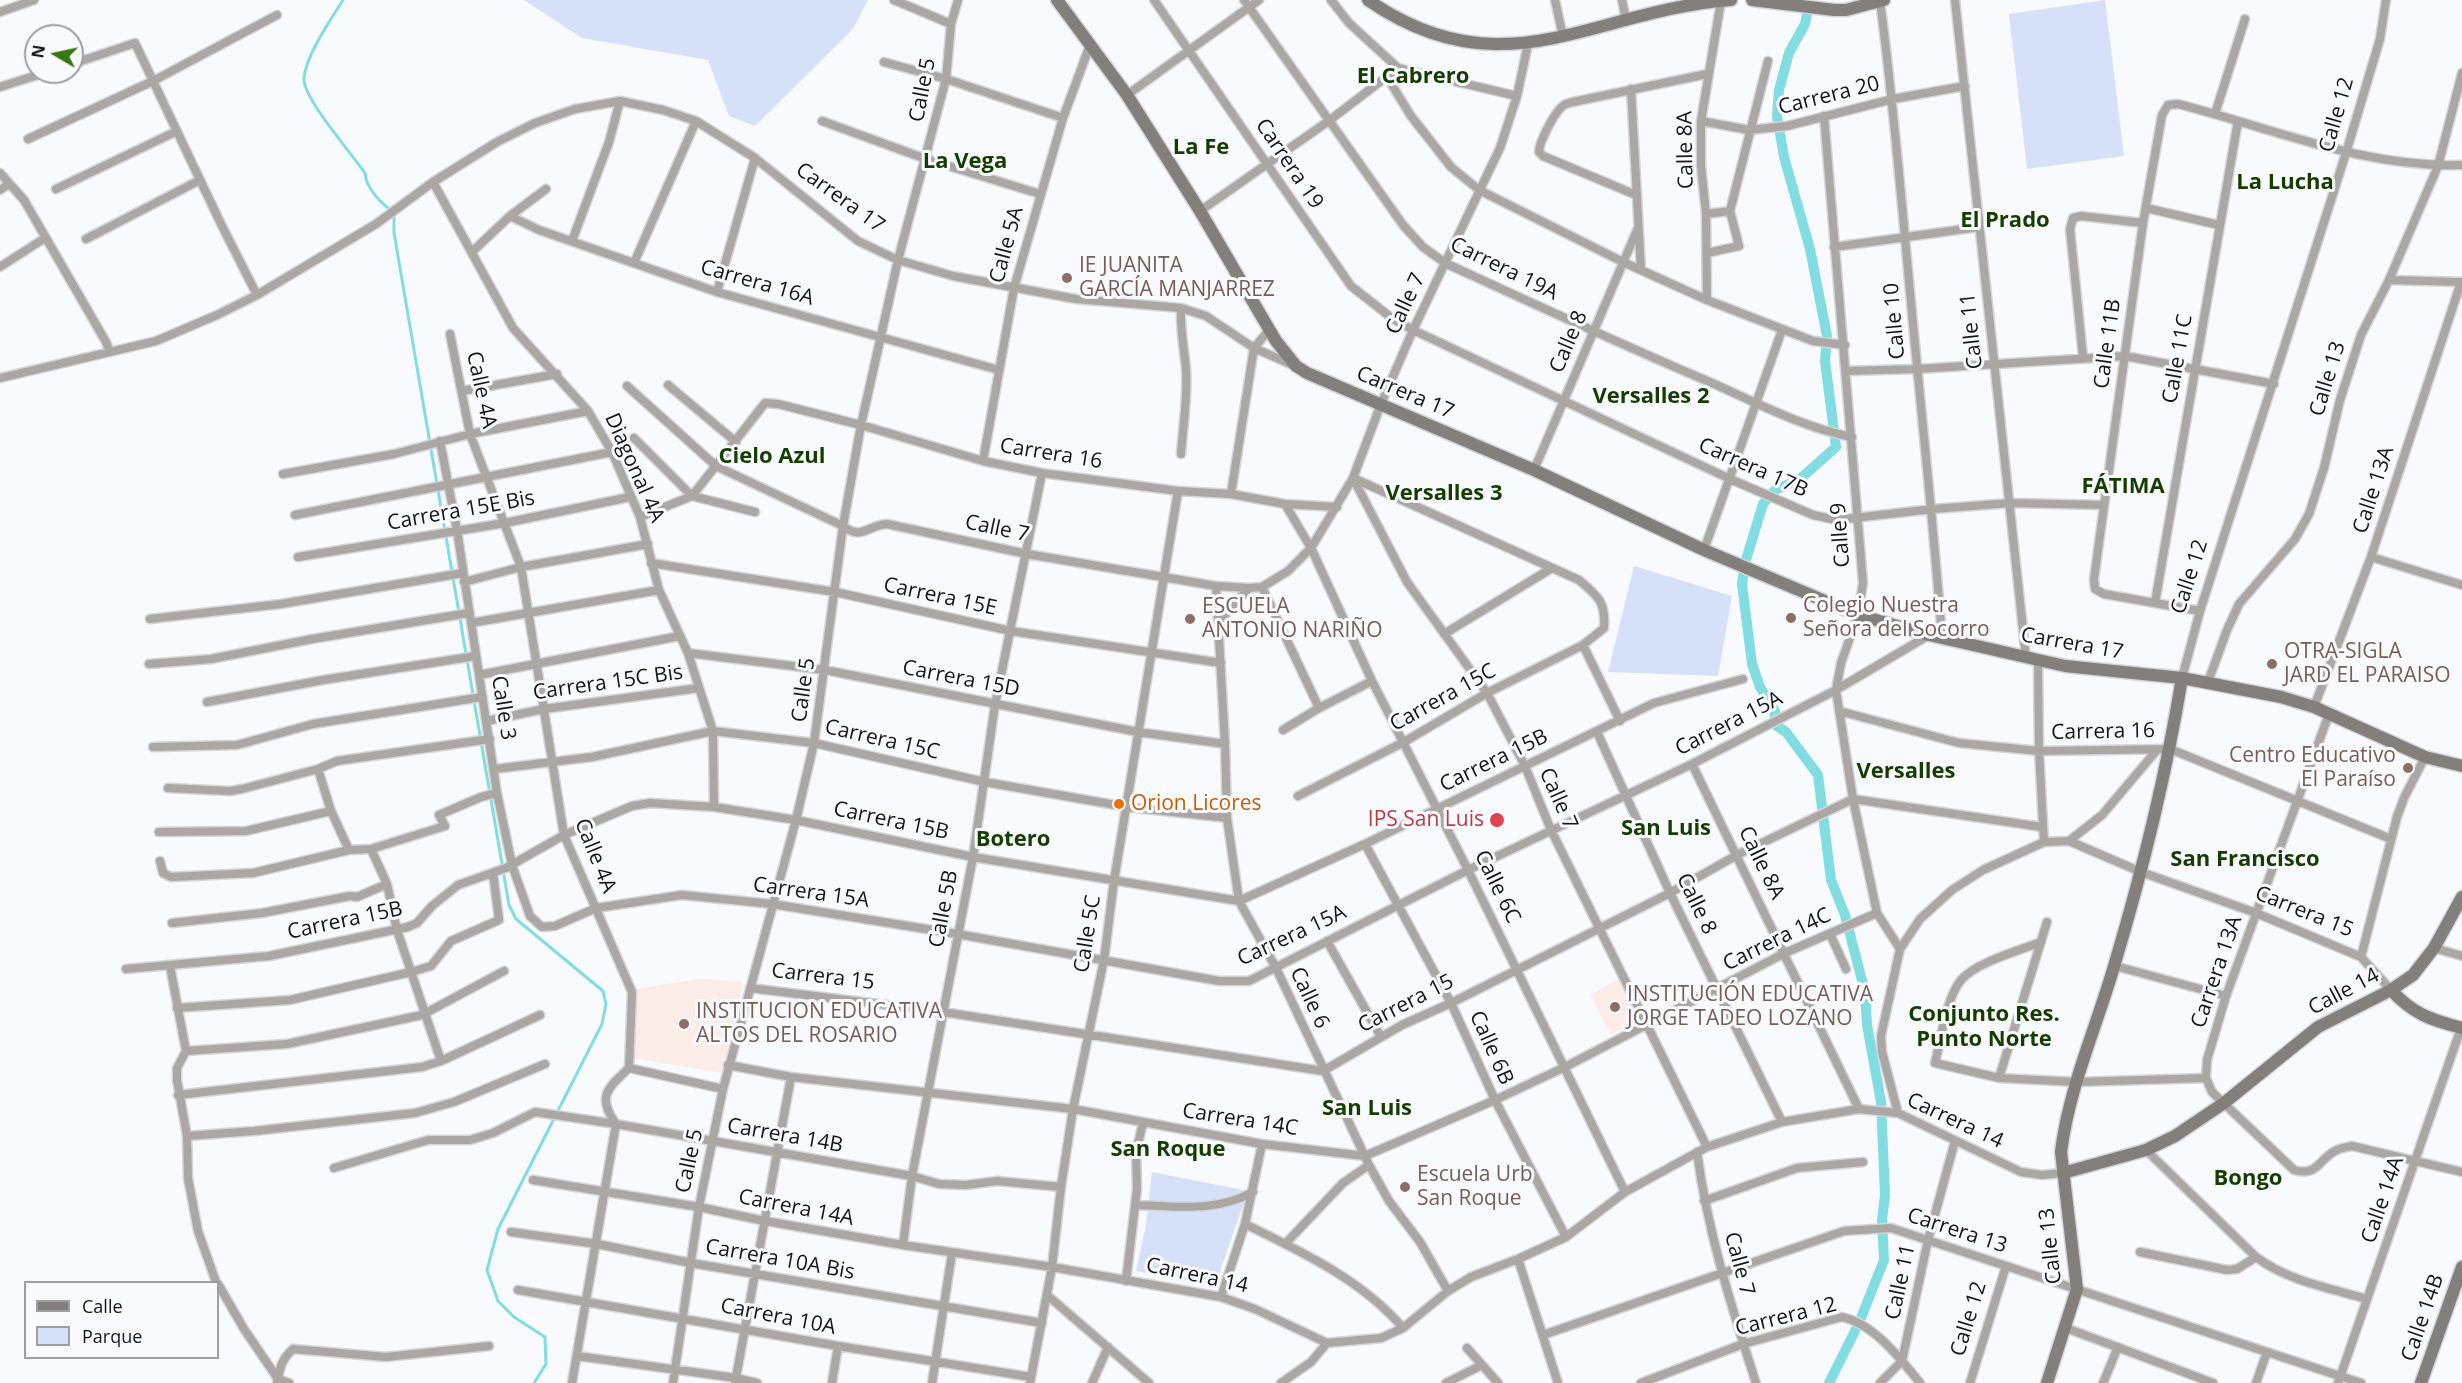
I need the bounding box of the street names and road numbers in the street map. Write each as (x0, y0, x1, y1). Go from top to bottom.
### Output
street label: Calle 5 (904, 56, 942, 124)
street label: Carrera 20 (1776, 71, 1882, 121)
street label: Calle 12 (2314, 75, 2360, 155)
street label: Calle 8A (1673, 111, 1699, 189)
street label: Carrera 19 (1250, 114, 1328, 214)
street label: Carrera 17 (791, 157, 889, 239)
street label: Calle 5A (985, 204, 1029, 286)
street label: Carrera 19A (1446, 232, 1562, 306)
street label: Carrera 16A (697, 255, 817, 311)
street label: Calle 7 (1381, 269, 1431, 339)
street label: Calle 10 (1879, 282, 1911, 360)
street label: Calle 11 (1955, 292, 1989, 370)
street label: Calle 11B (2089, 298, 2127, 390)
street label: Calle 8 (1545, 307, 1593, 377)
street label: Calle 11C (2158, 313, 2198, 405)
street label: Calle 13 (2305, 339, 2351, 419)
street label: Calle 4A (461, 349, 501, 431)
street label: Carrera 17 (1352, 361, 1458, 425)
street label: Diagonal 4A (599, 410, 669, 526)
street label: Carrera 16 (998, 433, 1104, 475)
street label: Carrera 17B (1694, 433, 1812, 503)
street label: Calle 13A (2348, 443, 2400, 537)
street label: Carrera 15E Bis (385, 486, 537, 536)
street label: Calle 9 (1826, 502, 1856, 568)
street label: Calle 7 (963, 510, 1031, 548)
street label: Calle 12 (2166, 537, 2214, 617)
street label: Carrera 15E (881, 573, 999, 621)
street label: Carrera 17 (2019, 623, 2125, 665)
street label: Carrera 15D (900, 655, 1022, 703)
street label: Calle 5 (787, 656, 821, 724)
street label: Carrera 15C (1386, 659, 1500, 737)
street label: Carrera 15C Bis (531, 660, 685, 706)
street label: Calle 3 (485, 674, 521, 742)
street label: Carrera 15A (1671, 686, 1787, 762)
street label: Carrera 15C (822, 715, 942, 765)
street label: Carrera 16 (2051, 718, 2155, 746)
street label: Carrera 15B (1436, 724, 1552, 798)
street label: Calle 7 (1533, 764, 1583, 834)
street label: Carrera 15B (831, 796, 951, 846)
street label: Calle 4A (569, 815, 621, 897)
street label: Calle 8A (1733, 822, 1789, 904)
street label: Calle 6C (1469, 846, 1525, 928)
street label: Calle 5B (924, 868, 964, 950)
street label: Calle 8 (1670, 869, 1722, 939)
street label: Carrera 15A (751, 872, 871, 914)
street label: Carrera 15 (2251, 881, 2357, 943)
street label: Calle 5C (1069, 894, 1107, 974)
street label: Carrera 15B (285, 896, 405, 946)
street label: Carrera 15A (1234, 900, 1350, 972)
street label: Carrera 14C (1719, 903, 1835, 977)
street label: Carrera 13A (2186, 913, 2248, 1031)
street label: Carrera 15 (770, 958, 876, 996)
street label: Calle 6 (1284, 963, 1334, 1033)
street label: Calle 14 (2304, 963, 2384, 1021)
street label: Carrera 15 (1354, 969, 1458, 1039)
street label: Calle 6B (1464, 1007, 1518, 1089)
street label: Carrera 14 (1903, 1088, 2007, 1154)
street label: Carrera 14C (1180, 1098, 1300, 1142)
street label: Carrera 14B (725, 1113, 845, 1159)
street label: Calle 5 (671, 1127, 709, 1195)
street label: Calle 14A (2356, 1153, 2410, 1247)
street label: Carrera 14A (736, 1184, 856, 1232)
street label: Carrera 13 (1904, 1203, 2010, 1259)
street label: Calle 13 (2034, 1207, 2068, 1285)
street label: Calle 7 (1718, 1229, 1760, 1299)
street label: Carrera 10A Bis (703, 1234, 857, 1286)
street label: Calle 11 (1881, 1242, 1921, 1322)
street label: Carrera 14 (1144, 1253, 1250, 1299)
street label: Calle 14B (2396, 1271, 2450, 1365)
street label: Calle 12 (1946, 1279, 1992, 1359)
street label: Carrera 12 (1733, 1292, 1839, 1342)
street label: Carrera 10A (718, 1293, 838, 1341)

